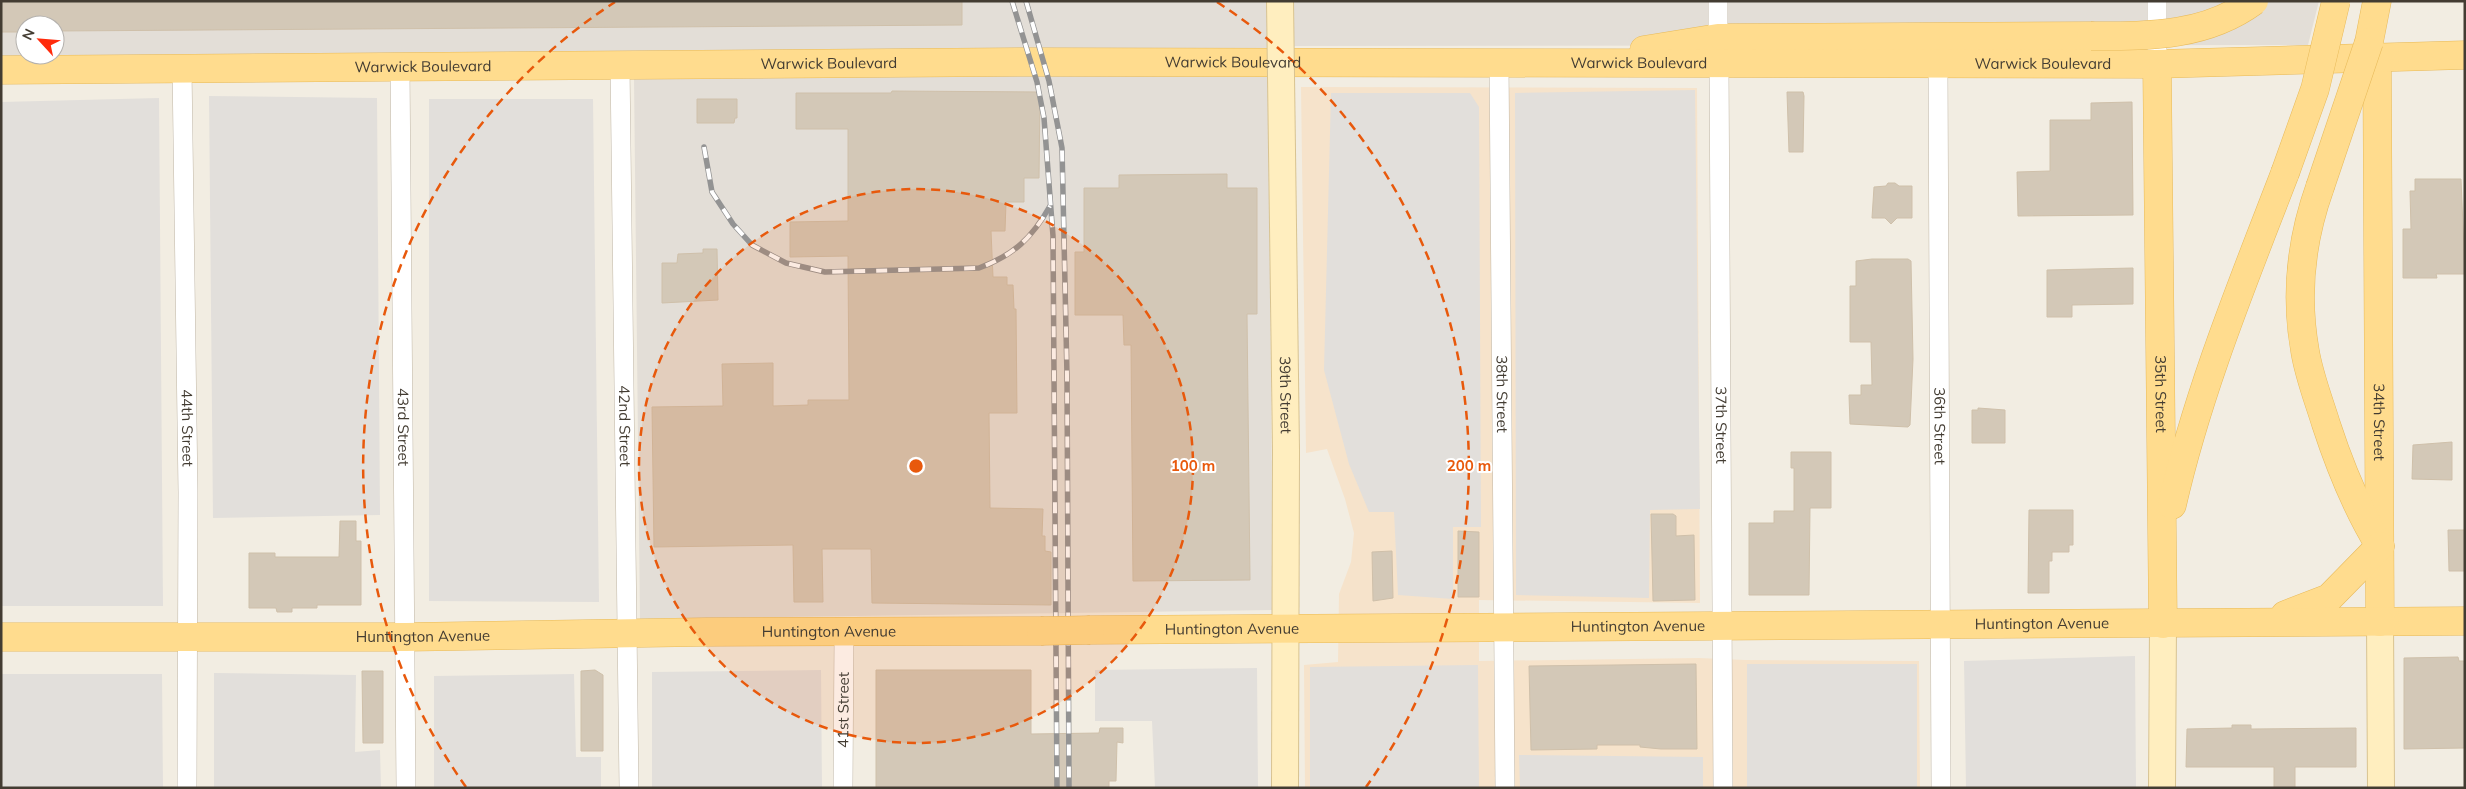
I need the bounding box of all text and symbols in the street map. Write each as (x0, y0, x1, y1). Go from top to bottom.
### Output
north arrow (15, 15, 65, 65)
text: N (18, 26, 39, 43)
street label: Warwick Boulevard (1165, 52, 1301, 71)
street label: Warwick Boulevard (761, 53, 897, 73)
street label: Warwick Boulevard (1571, 53, 1707, 72)
street label: Warwick Boulevard (1975, 54, 2111, 73)
street label: Warwick Boulevard (355, 56, 491, 76)
street label: 38th Street (1492, 355, 1512, 433)
street label: 35th Street (2151, 355, 2171, 433)
street label: 39th Street (1276, 356, 1296, 434)
street label: 34th Street (2370, 383, 2389, 461)
street label: 42nd Street (615, 385, 635, 467)
street label: 37th Street (1712, 386, 1731, 464)
street label: 36th Street (1930, 387, 1950, 465)
street label: 43rd Street (394, 388, 413, 466)
street label: 44th Street (178, 389, 198, 467)
text: 100 m (1171, 456, 1215, 475)
text: 200 m (1447, 456, 1491, 475)
centre of rings (907, 457, 925, 475)
street label: Huntington Avenue (1975, 613, 2109, 633)
street label: Huntington Avenue (1571, 616, 1705, 636)
street label: Huntington Avenue (1165, 619, 1299, 639)
street label: Huntington Avenue (762, 621, 896, 641)
street label: Huntington Avenue (356, 626, 490, 646)
street label: 41st Street (833, 672, 853, 748)

